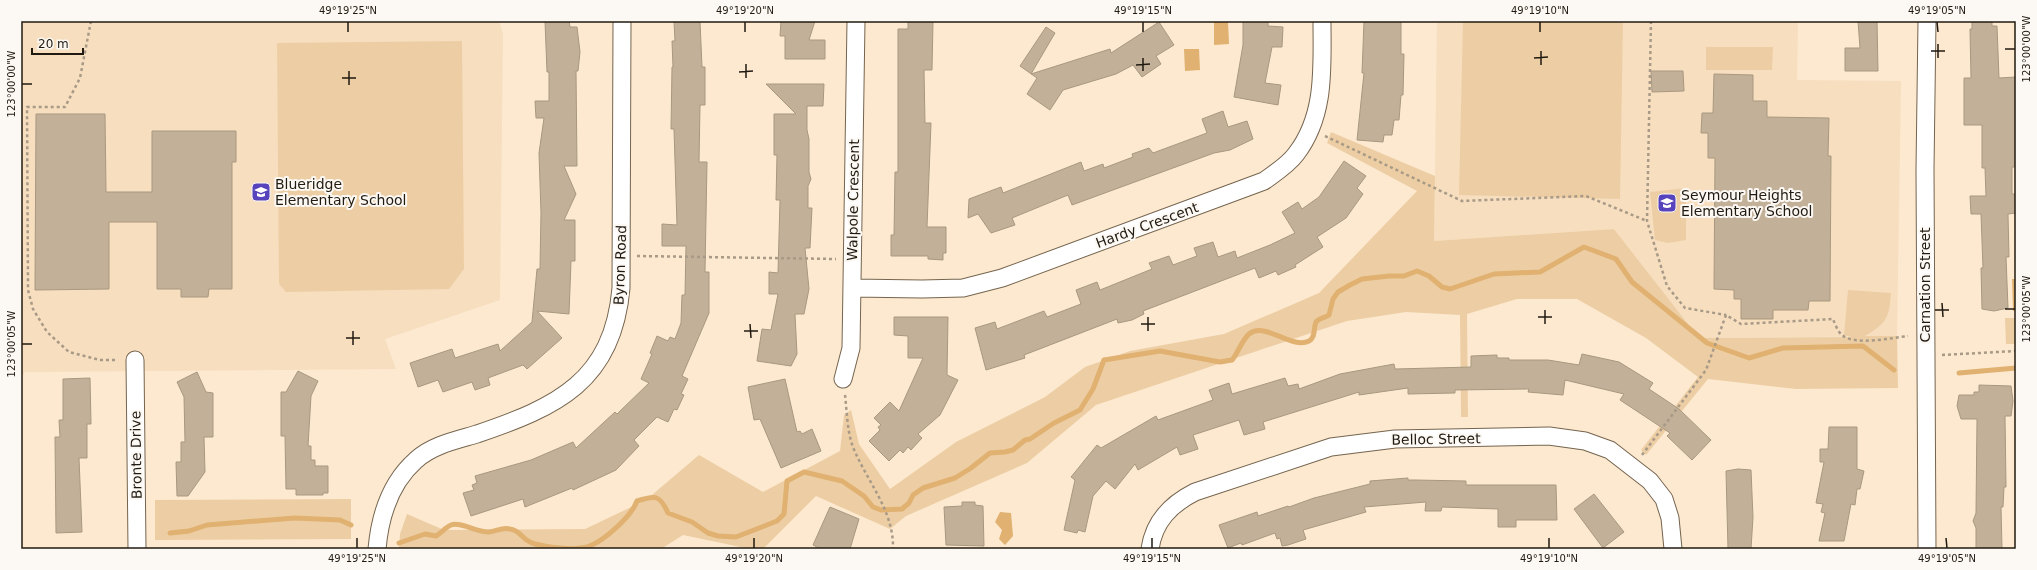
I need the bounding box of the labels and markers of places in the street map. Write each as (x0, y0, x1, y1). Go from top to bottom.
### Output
place label: Blueridge Elementary School (275, 176, 407, 208)
school or university icon: Blueridge Elementary School (250, 181, 272, 203)
place label: Seymour Heights Elementary School (1681, 187, 1813, 219)
school or university icon: Seymour Heights Elementary School (1656, 192, 1678, 214)

